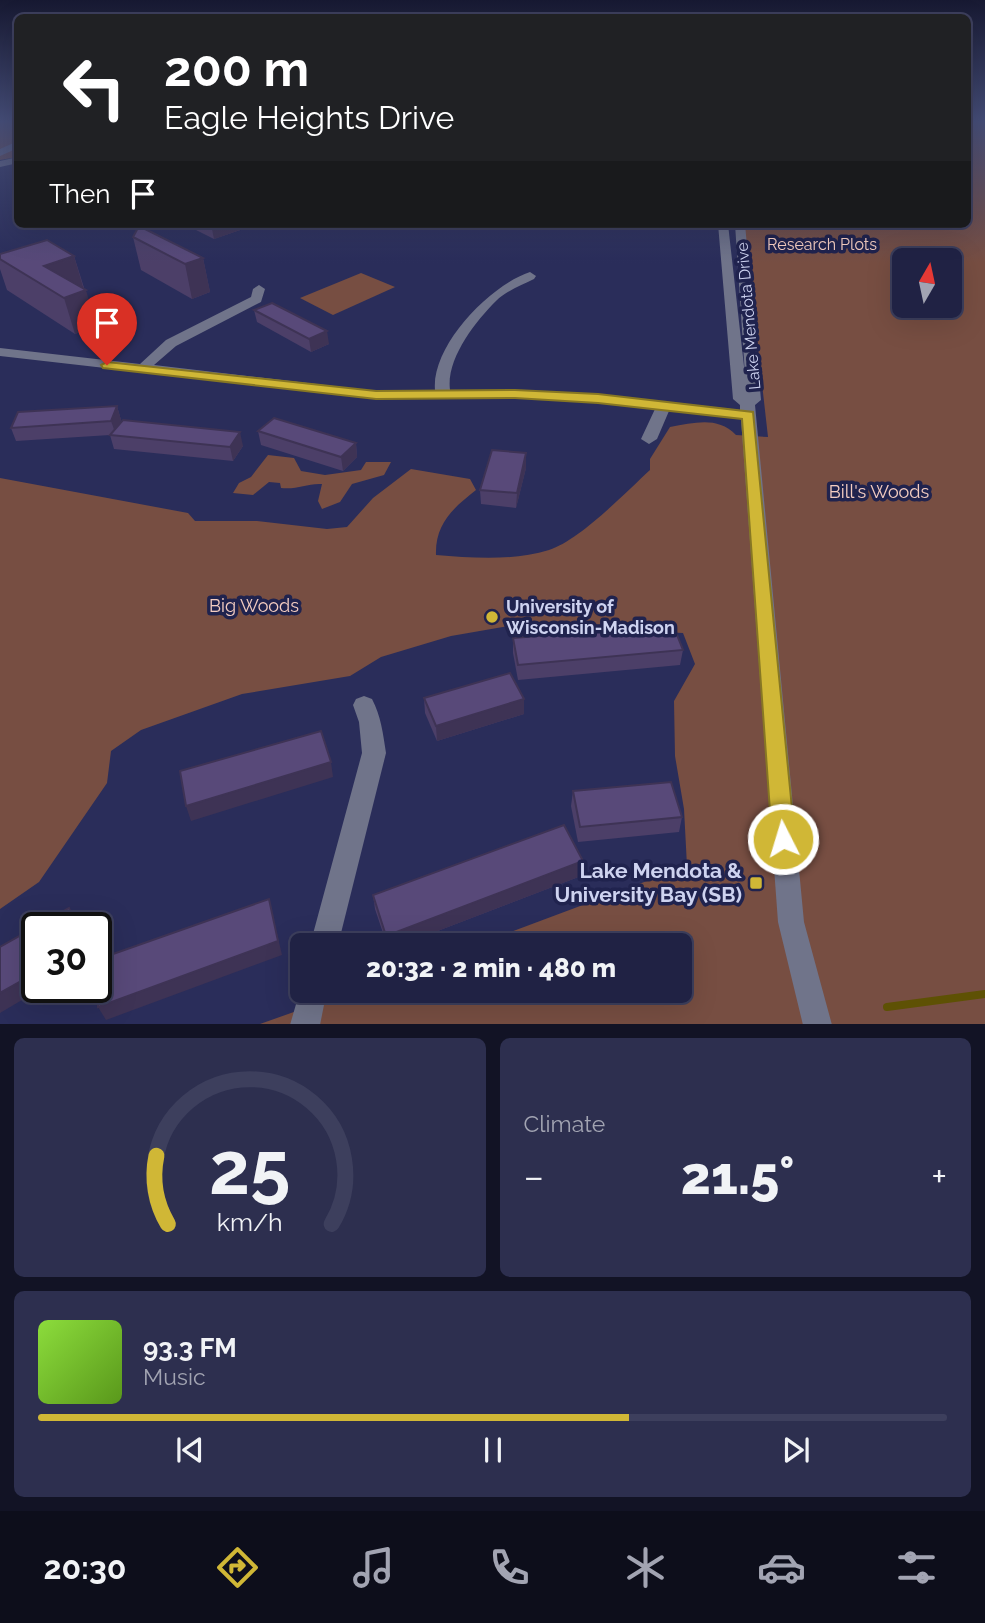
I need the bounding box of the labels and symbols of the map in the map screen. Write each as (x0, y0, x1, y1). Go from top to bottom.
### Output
park label: Research Plots (767, 235, 877, 254)
street label: Lake Mendota Drive (733, 241, 764, 390)
north arrow (892, 248, 962, 318)
pin (77, 293, 137, 365)
park label: Bill's Woods (829, 481, 930, 502)
park label: Big Woods (209, 595, 299, 616)
place label: University of Wisconsin-Madison (506, 596, 675, 638)
marker: University of Wisconsin-Madison (484, 609, 500, 625)
position arrow (746, 802, 820, 876)
place label: Lake Mendota & University Bay (SB) (555, 858, 742, 907)
marker: Lake Mendota & University Bay (SB) (748, 875, 764, 891)
speed limit sign: 30 (21, 912, 112, 1003)

